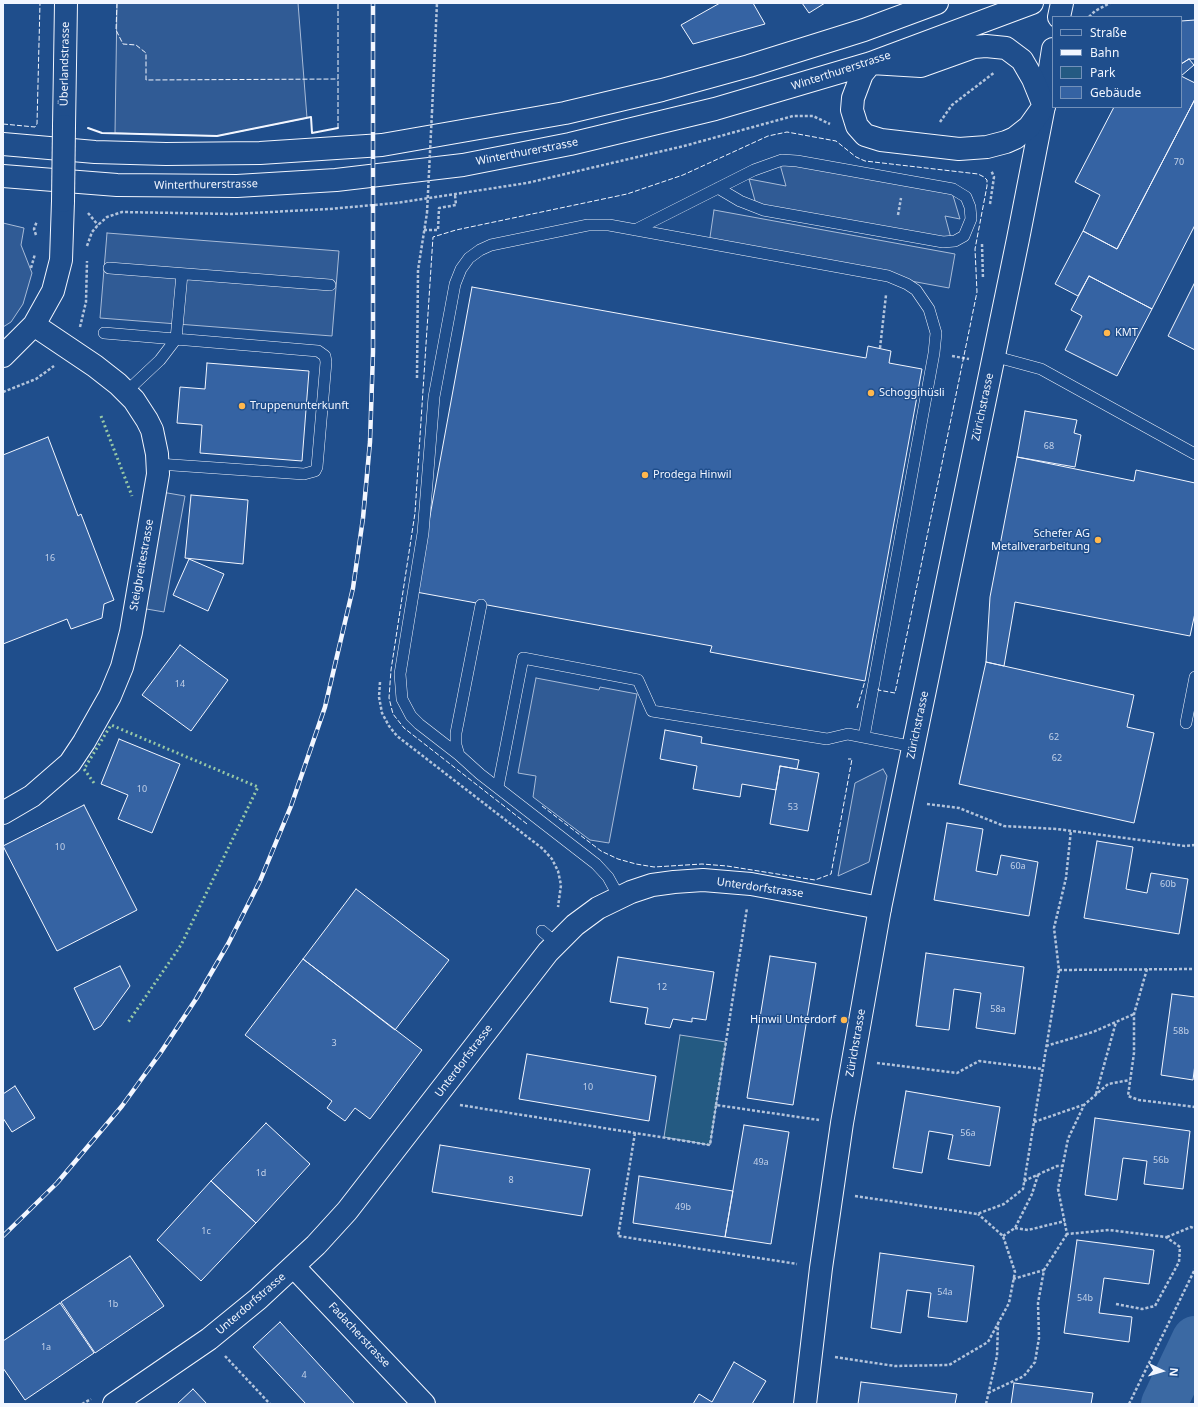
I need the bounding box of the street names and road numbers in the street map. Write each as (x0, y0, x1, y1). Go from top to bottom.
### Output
street label: Überlandstrasse (58, 22, 72, 106)
street label: Winterthurerstrasse (790, 49, 892, 93)
street label: Winterthurerstrasse (475, 136, 579, 168)
street label: Winterthurerstrasse (154, 177, 258, 193)
street label: Zürichstrasse (969, 372, 997, 442)
street label: Steigbreitestrasse (127, 518, 157, 612)
street label: Zürichstrasse (904, 690, 932, 760)
street label: Unterdorfstrasse (716, 875, 804, 901)
street label: Zürichstrasse (844, 1008, 868, 1078)
street label: Unterdorfstrasse (432, 1022, 496, 1100)
street label: Unterdorfstrasse (214, 1270, 288, 1338)
street label: Fadacherstrasse (325, 1300, 393, 1370)

